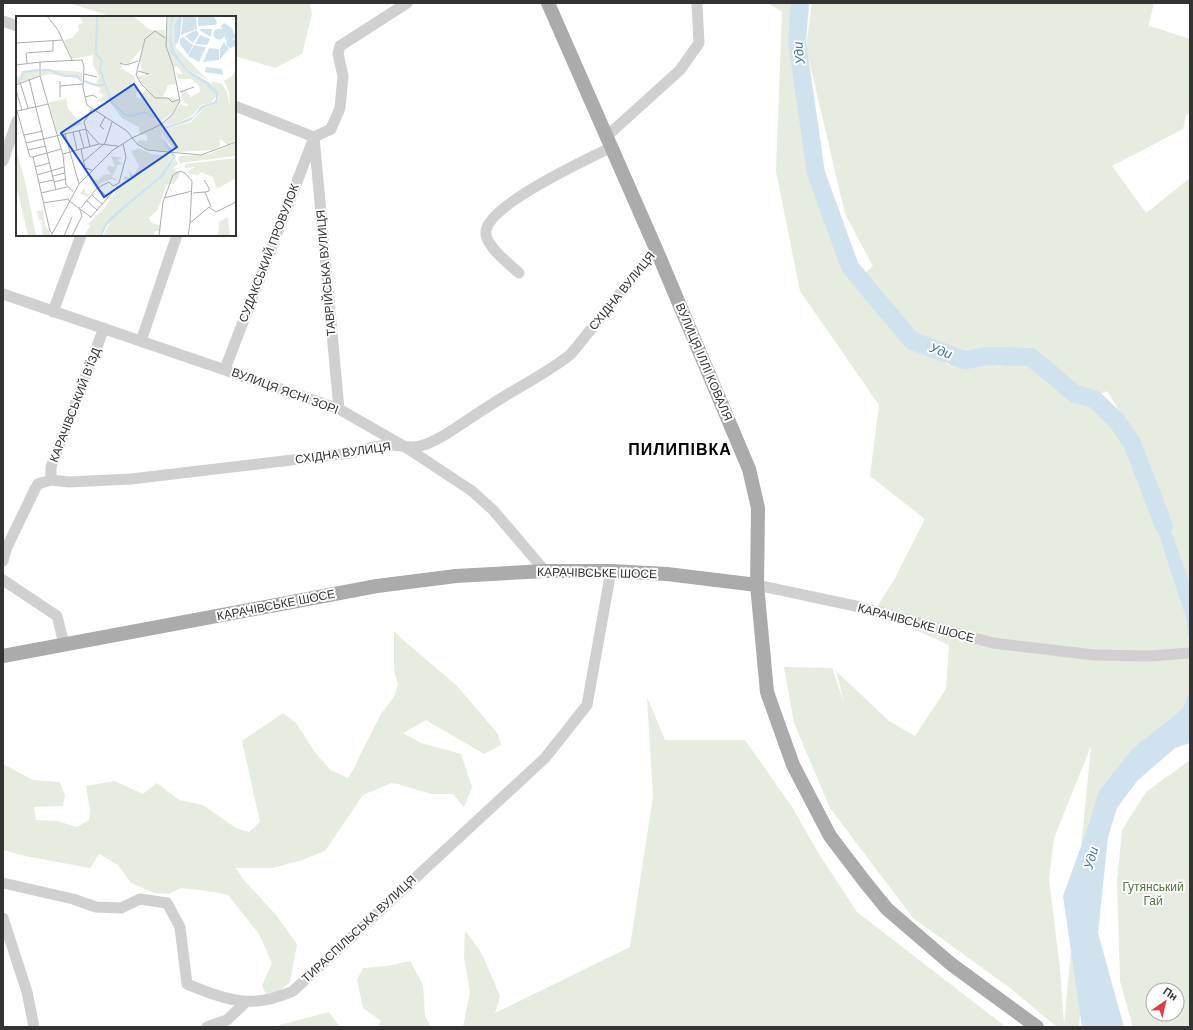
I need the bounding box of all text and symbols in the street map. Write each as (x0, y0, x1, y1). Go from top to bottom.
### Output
inset map (16, 16, 236, 236)
water label: Уди (790, 41, 808, 66)
street label: СУДАКСЬКИЙ ПРОВУЛОК (235, 181, 302, 324)
street label: ТАВРІЙСЬКА ВУЛИЦЯ (313, 209, 338, 337)
street label: СХІДНА ВУЛИЦЯ (586, 249, 658, 333)
street label: ВУЛИЦЯ ІЛЛІ КОВАЛЯ (673, 301, 735, 423)
water label: Уди (927, 340, 954, 362)
street label: КАРАЧІВСЬКИЙ В’ЇЗД (46, 345, 103, 464)
street label: ВУЛИЦЯ ЯСНІ ЗОРІ (230, 365, 340, 417)
street label: СХІДНА ВУЛИЦЯ (294, 439, 392, 467)
district label: ПИЛИПІВКА (628, 441, 732, 458)
street label: КАРАЧІВСЬКЕ ШОСЕ (537, 565, 657, 581)
street label: КАРАЧІВСЬКЕ ШОСЕ (216, 587, 336, 623)
street label: КАРАЧІВСЬКЕ ШОСЕ (856, 601, 976, 645)
water label: Уди (1080, 845, 1101, 872)
street label: ТИРАСПІЛЬСЬКА ВУЛИЦЯ (299, 872, 419, 986)
park label: Гутянський Гай (1122, 880, 1184, 908)
north arrow (1145, 982, 1185, 1022)
text: Пн (1161, 985, 1180, 1003)

